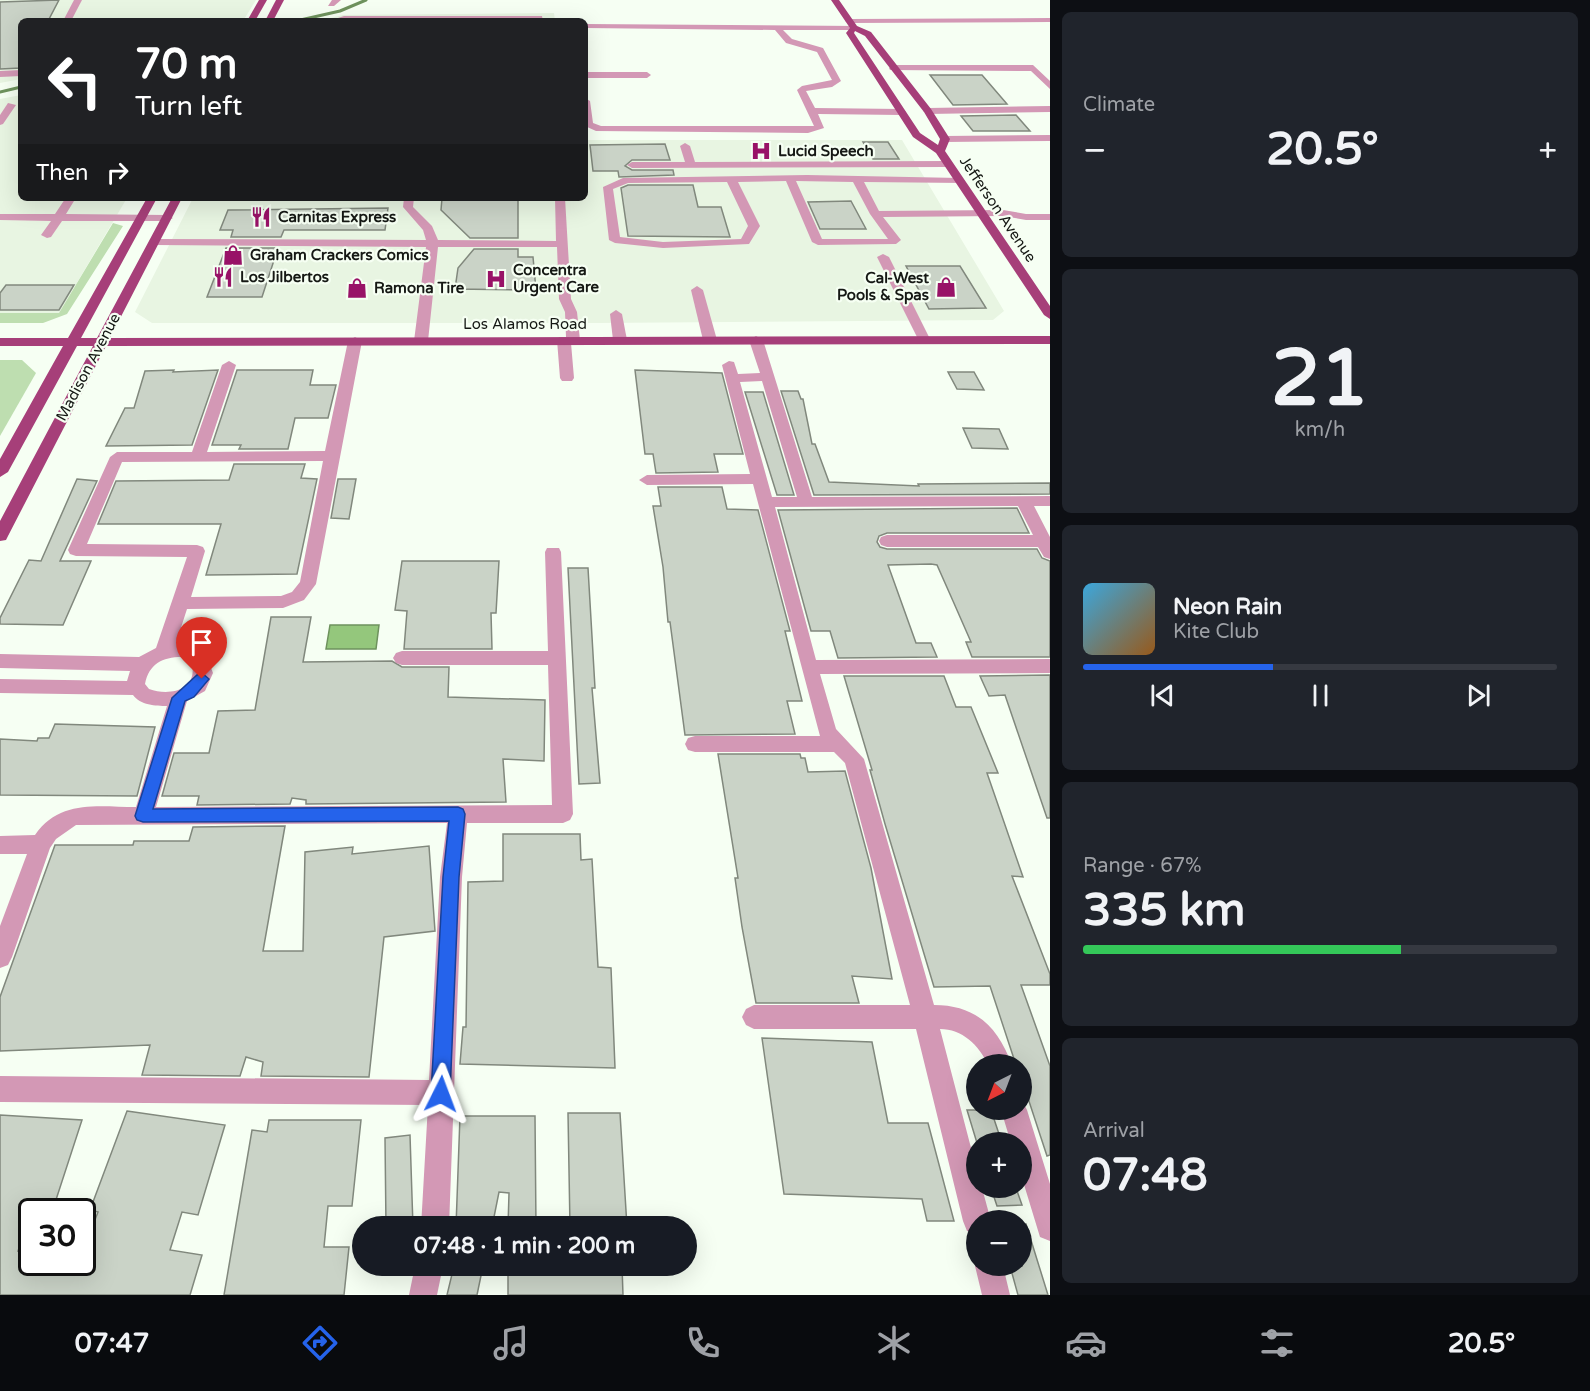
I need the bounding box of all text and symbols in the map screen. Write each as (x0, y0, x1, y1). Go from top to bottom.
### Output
text: 70 m (135, 39, 237, 90)
icon: left (36, 42, 114, 120)
text: Turn left (135, 90, 242, 123)
text: Climate (1083, 93, 1155, 117)
text: 20.5° (1266, 123, 1379, 177)
text: − (1083, 131, 1107, 170)
text: + (1538, 131, 1557, 170)
hospital icon: Lucid Speech (749, 139, 773, 163)
place label: Lucid Speech (778, 142, 874, 161)
street label: Jefferson Avenue (956, 153, 1040, 265)
icon: right (101, 156, 134, 189)
text: Then (36, 160, 89, 186)
restaurant icon: Carnitas Express (249, 205, 273, 229)
place label: Carnitas Express (278, 208, 396, 227)
shop icon: Graham Crackers Comics (221, 243, 245, 267)
place label: Graham Crackers Comics (250, 246, 429, 264)
place label: Concentra Urgent Care (513, 261, 600, 297)
restaurant icon: Los Jilbertos (211, 265, 235, 289)
hospital icon: Concentra Urgent Care (484, 267, 508, 291)
place label: Los Jilbertos (240, 268, 329, 286)
place label: Cal-West Pools & Spas (837, 269, 929, 305)
shop icon: Cal-West Pools & Spas (934, 275, 958, 299)
shop icon: Ramona Tire (345, 276, 369, 300)
place label: Ramona Tire (374, 279, 465, 297)
street label: Madison Avenue (52, 310, 124, 424)
street label: Los Alamos Road (463, 315, 587, 333)
text: 21 (1271, 332, 1369, 426)
text: km/h (1295, 418, 1345, 442)
text: Neon Rain (1173, 594, 1282, 620)
pin (176, 617, 227, 679)
text: Kite Club (1173, 620, 1259, 644)
icon: arrive (185, 626, 218, 659)
icon: previous (1146, 679, 1179, 712)
icon: pause (1304, 679, 1337, 712)
icon: next (1462, 679, 1495, 712)
text: Range · 67% (1083, 854, 1202, 878)
text: 335 km (1083, 884, 1245, 938)
north arrow (966, 1054, 1032, 1120)
map controls (966, 1054, 1032, 1276)
position arrow (409, 1062, 473, 1126)
text: Arrival (1083, 1119, 1145, 1143)
button: + (966, 1132, 1032, 1198)
text: 07:48 (1083, 1149, 1208, 1203)
speed limit sign: 30 (18, 1198, 96, 1276)
button: − (966, 1210, 1032, 1276)
text: 07:48 · 1 min · 200 m (414, 1233, 635, 1259)
icon: directions (299, 1322, 341, 1364)
icon: music (490, 1322, 532, 1364)
icon: phone (682, 1322, 724, 1364)
icon: climate (873, 1322, 915, 1364)
icon: car (1065, 1322, 1107, 1364)
icon: filters (1256, 1322, 1298, 1364)
text: 07:47 (75, 1327, 150, 1360)
text: 20.5° (1448, 1327, 1515, 1360)

